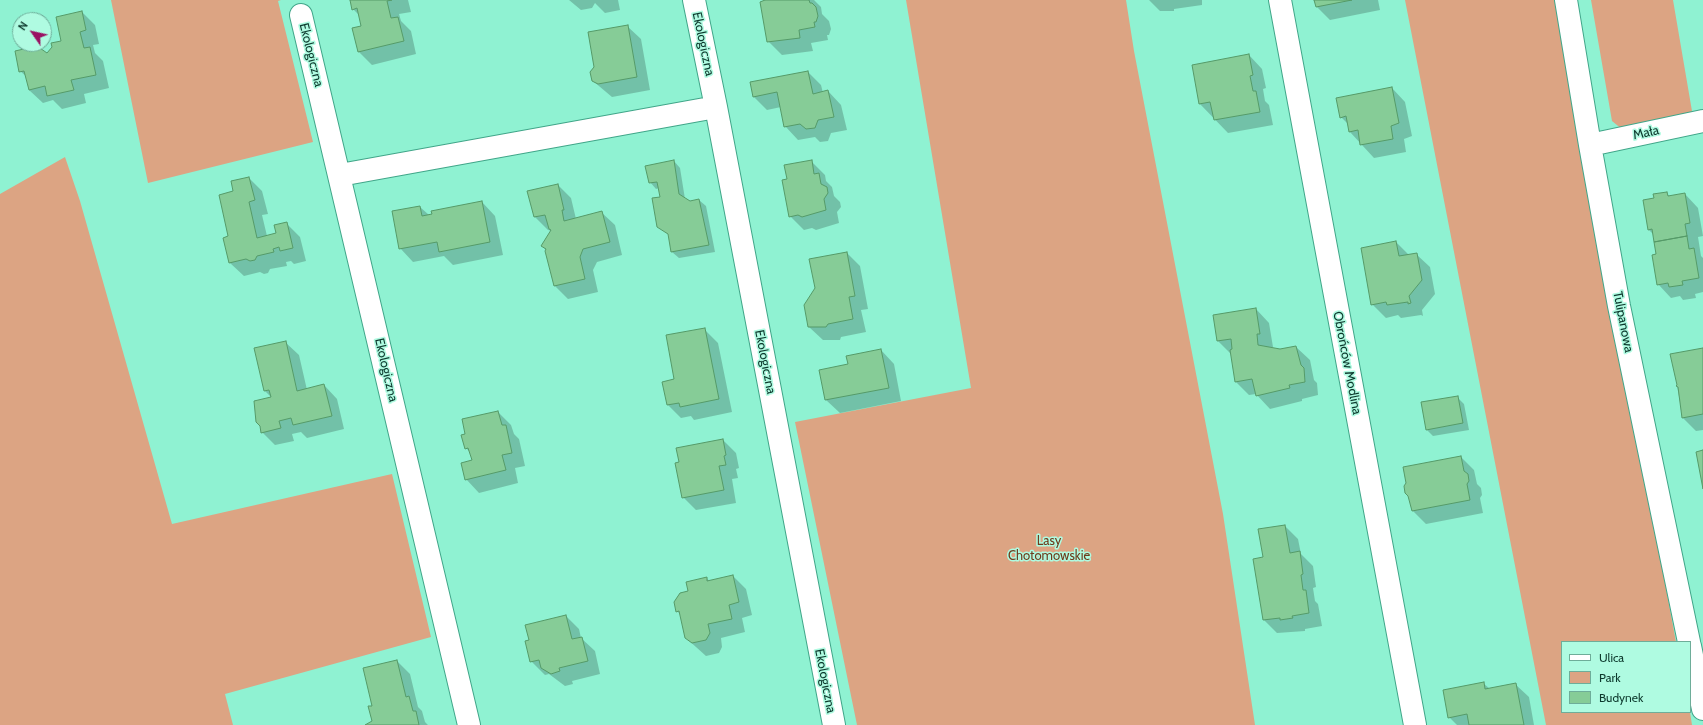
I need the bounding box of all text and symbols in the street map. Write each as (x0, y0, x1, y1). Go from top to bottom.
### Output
street label: Ekologiczna (689, 11, 717, 77)
north arrow (12, 12, 52, 52)
text: N (15, 19, 31, 33)
street label: Ekologiczna (296, 22, 326, 88)
street label: Mała (1632, 123, 1660, 143)
street label: Tulipanowa (1609, 290, 1637, 354)
street label: Obrońców Modlina (1329, 310, 1365, 416)
street label: Ekologiczna (751, 329, 779, 395)
street label: Ekologiczna (371, 337, 401, 403)
park label: Lasy Chotomowskie (1008, 533, 1090, 564)
legend (1561, 641, 1691, 713)
street label: Ekologiczna (811, 648, 839, 714)
text: Ulica (1599, 650, 1624, 665)
text: Park (1599, 670, 1621, 685)
text: Budynek (1599, 690, 1643, 705)

